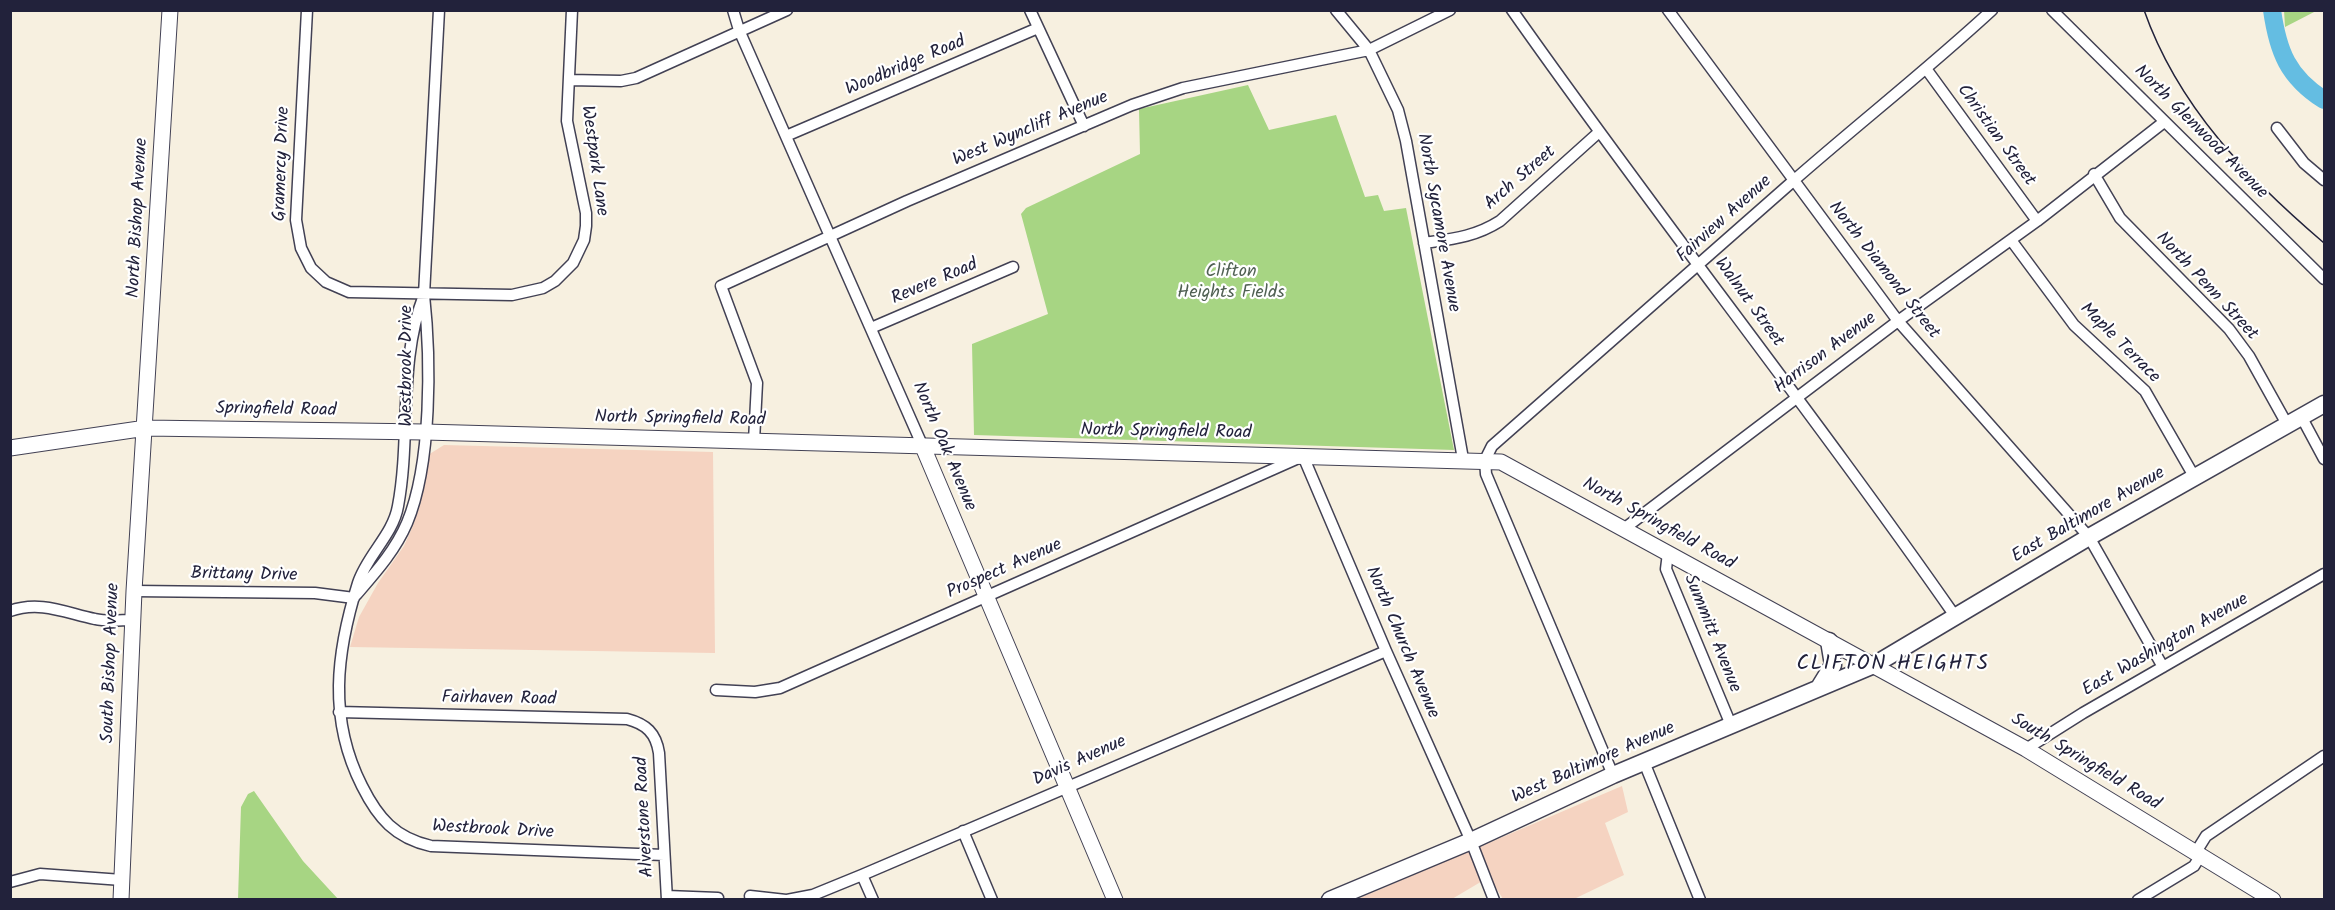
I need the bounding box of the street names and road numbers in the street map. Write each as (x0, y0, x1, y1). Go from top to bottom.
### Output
street label: Woodbridge Road (843, 32, 969, 102)
street label: North Glenwood Avenue (2128, 61, 2272, 205)
street label: Christian Street (1951, 81, 2039, 191)
street label: West Wyncliff Avenue (950, 88, 1112, 172)
street label: Westpark Lane (575, 104, 611, 218)
street label: Gramercy Drive (270, 106, 296, 222)
street label: North Sycamore Avenue (1411, 132, 1463, 314)
street label: North Bishop Avenue (124, 137, 154, 299)
street label: Arch Street (1481, 142, 1561, 216)
street label: Fairview Avenue (1673, 172, 1777, 268)
street label: North Diamond Street (1823, 198, 1943, 344)
street label: North Penn Street (2150, 228, 2262, 346)
street label: Walnut Street (1708, 254, 1788, 352)
street label: Revere Road (889, 255, 981, 311)
street label: Maple Terrace (2074, 299, 2164, 389)
street label: Westbrook Drive (397, 305, 419, 427)
street label: Harrison Avenue (1771, 309, 1881, 399)
street label: North Oak Avenue (906, 379, 980, 515)
street label: Springfield Road (215, 399, 337, 423)
street label: North Springfield Road (594, 408, 766, 432)
street label: North Springfield Road (1080, 421, 1252, 445)
street label: East Baltimore Avenue (2009, 463, 2169, 569)
street label: North Springfield Road (1578, 474, 1738, 576)
street label: Prospect Avenue (944, 535, 1066, 605)
street label: Brittany Drive (190, 564, 298, 588)
street label: North Church Avenue (1359, 564, 1443, 722)
street label: Summitt Avenue (1678, 572, 1744, 696)
street label: South Bishop Avenue (98, 583, 126, 743)
street label: East Washington Avenue (2079, 590, 2253, 702)
street label: Fairhaven Road (441, 688, 557, 712)
street label: South Springfield Road (2006, 710, 2164, 816)
street label: West Baltimore Avenue (1509, 718, 1679, 810)
street label: Davis Avenue (1030, 732, 1130, 792)
street label: Alverstone Road (632, 756, 660, 878)
street label: Westbrook Drive (432, 817, 554, 845)

